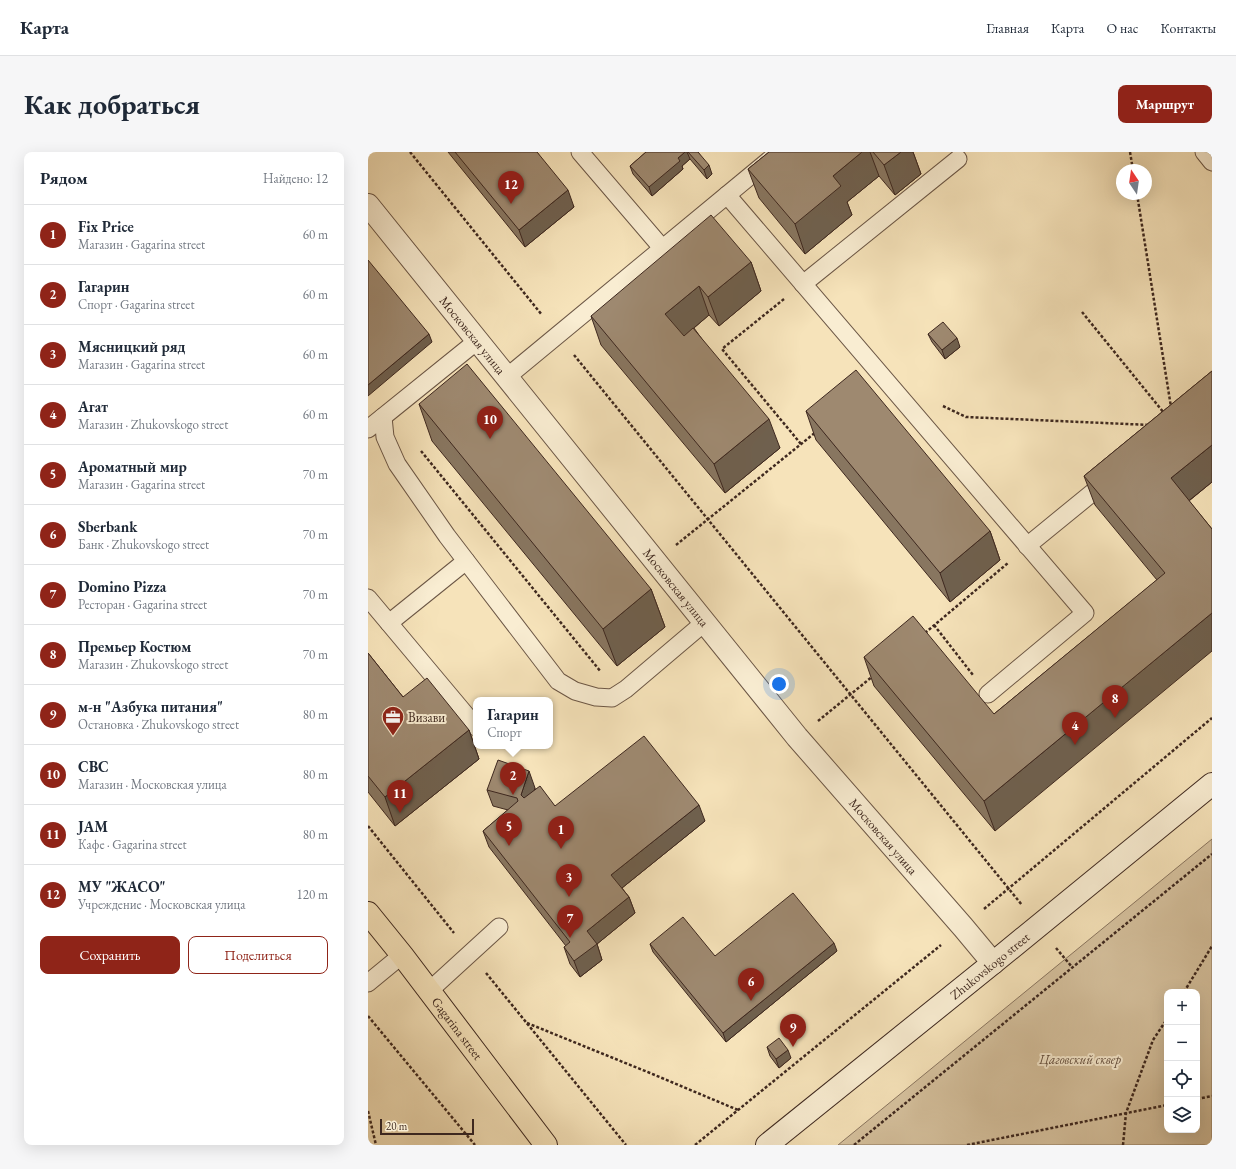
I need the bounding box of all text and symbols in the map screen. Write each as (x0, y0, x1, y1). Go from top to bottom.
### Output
text: Карта (20, 15, 69, 40)
text: Главная (986, 19, 1029, 37)
text: Карта (1051, 19, 1084, 37)
text: О нас (1106, 19, 1138, 37)
text: Контакты (1160, 19, 1216, 37)
button: Маршрут (1118, 85, 1212, 123)
text: Как добраться (24, 86, 200, 122)
north arrow (1116, 164, 1152, 200)
text: Рядом (40, 167, 88, 189)
text: Найдено: 12 (263, 170, 328, 187)
pin: 12 (498, 171, 524, 204)
text: Fix Price (78, 217, 134, 236)
text: 1 (50, 226, 56, 243)
text: 60 m (303, 226, 328, 243)
text: Магазин · Gagarina street (78, 236, 205, 253)
text: Гагарин (78, 277, 129, 296)
text: 2 (50, 286, 56, 303)
text: 60 m (303, 286, 328, 303)
street label: Московская улица (436, 292, 510, 378)
text: Спорт · Gagarina street (78, 296, 194, 313)
text: Мясницкий ряд (78, 337, 185, 356)
text: 3 (50, 346, 56, 363)
text: 60 m (303, 346, 328, 363)
text: Магазин · Gagarina street (78, 356, 205, 373)
text: Агат (78, 397, 108, 416)
text: 4 (50, 406, 56, 423)
text: 60 m (303, 406, 328, 423)
pin: 10 (477, 406, 503, 439)
text: Магазин · Zhukovskogo street (78, 416, 228, 433)
text: Ароматный мир (78, 457, 187, 476)
text: 5 (50, 466, 56, 483)
text: 70 m (303, 466, 328, 483)
text: Магазин · Gagarina street (78, 476, 205, 493)
text: Sberbank (78, 517, 137, 536)
text: 6 (50, 526, 56, 543)
text: 70 m (303, 526, 328, 543)
text: Банк · Zhukovskogo street (78, 536, 209, 553)
street label: Московская улица (639, 544, 713, 631)
text: Domino Pizza (78, 577, 166, 596)
text: 7 (50, 586, 56, 603)
text: 70 m (303, 586, 328, 603)
text: Ресторан · Gagarina street (78, 596, 207, 613)
text: Премьер Костюм (78, 637, 191, 656)
text: 8 (50, 646, 56, 663)
text: 70 m (303, 646, 328, 663)
text: Магазин · Zhukovskogo street (78, 656, 228, 673)
your location (769, 674, 789, 694)
pin: 8 (1102, 685, 1128, 718)
text: м-н "Азбука питания" (78, 697, 223, 716)
popup (473, 697, 553, 749)
office icon: Визави (380, 704, 406, 737)
text: Гагарин (487, 705, 539, 724)
text: 9 (50, 706, 56, 723)
text: 80 m (303, 706, 328, 723)
place label: Визави (408, 709, 445, 726)
pin: 4 (1062, 712, 1088, 745)
text: Остановка · Zhukovskogo street (78, 716, 239, 733)
text: Спорт (487, 724, 522, 741)
text: СВС (78, 757, 109, 776)
pin: 2 (500, 762, 526, 795)
text: 10 (46, 766, 60, 783)
text: 80 m (303, 766, 328, 783)
text: Магазин · Московская улица (78, 776, 227, 793)
pin: 11 (387, 780, 413, 813)
street label: Московская улица (846, 794, 922, 878)
pin: 5 (496, 813, 522, 846)
pin: 1 (548, 816, 574, 849)
text: JAM (78, 817, 108, 836)
text: 11 (46, 826, 60, 843)
text: 80 m (303, 826, 328, 843)
text: Кафе · Gagarina street (78, 836, 187, 853)
pin: 3 (556, 864, 582, 897)
text: МУ "ЖАСО" (78, 877, 166, 896)
text: 12 (46, 886, 60, 903)
text: 120 m (297, 886, 328, 903)
text: Учреждение · Московская улица (78, 896, 245, 913)
pin: 7 (557, 905, 583, 938)
street label: Zhukovskogo street (946, 928, 1033, 1003)
button: Сохранить (40, 936, 180, 974)
button: Поделиться (188, 936, 328, 974)
pin: 6 (738, 968, 764, 1001)
map controls (1164, 989, 1200, 1133)
button: + (1164, 989, 1200, 1025)
street label: Gagarina street (428, 993, 487, 1063)
pin: 9 (780, 1014, 806, 1047)
button: − (1164, 1025, 1200, 1061)
park label: Цаговский сквер (1038, 1051, 1121, 1068)
button: locate (1164, 1061, 1200, 1097)
button: layers (1164, 1097, 1200, 1133)
scale bar (380, 1117, 474, 1136)
text: 20 m (386, 1119, 407, 1133)

